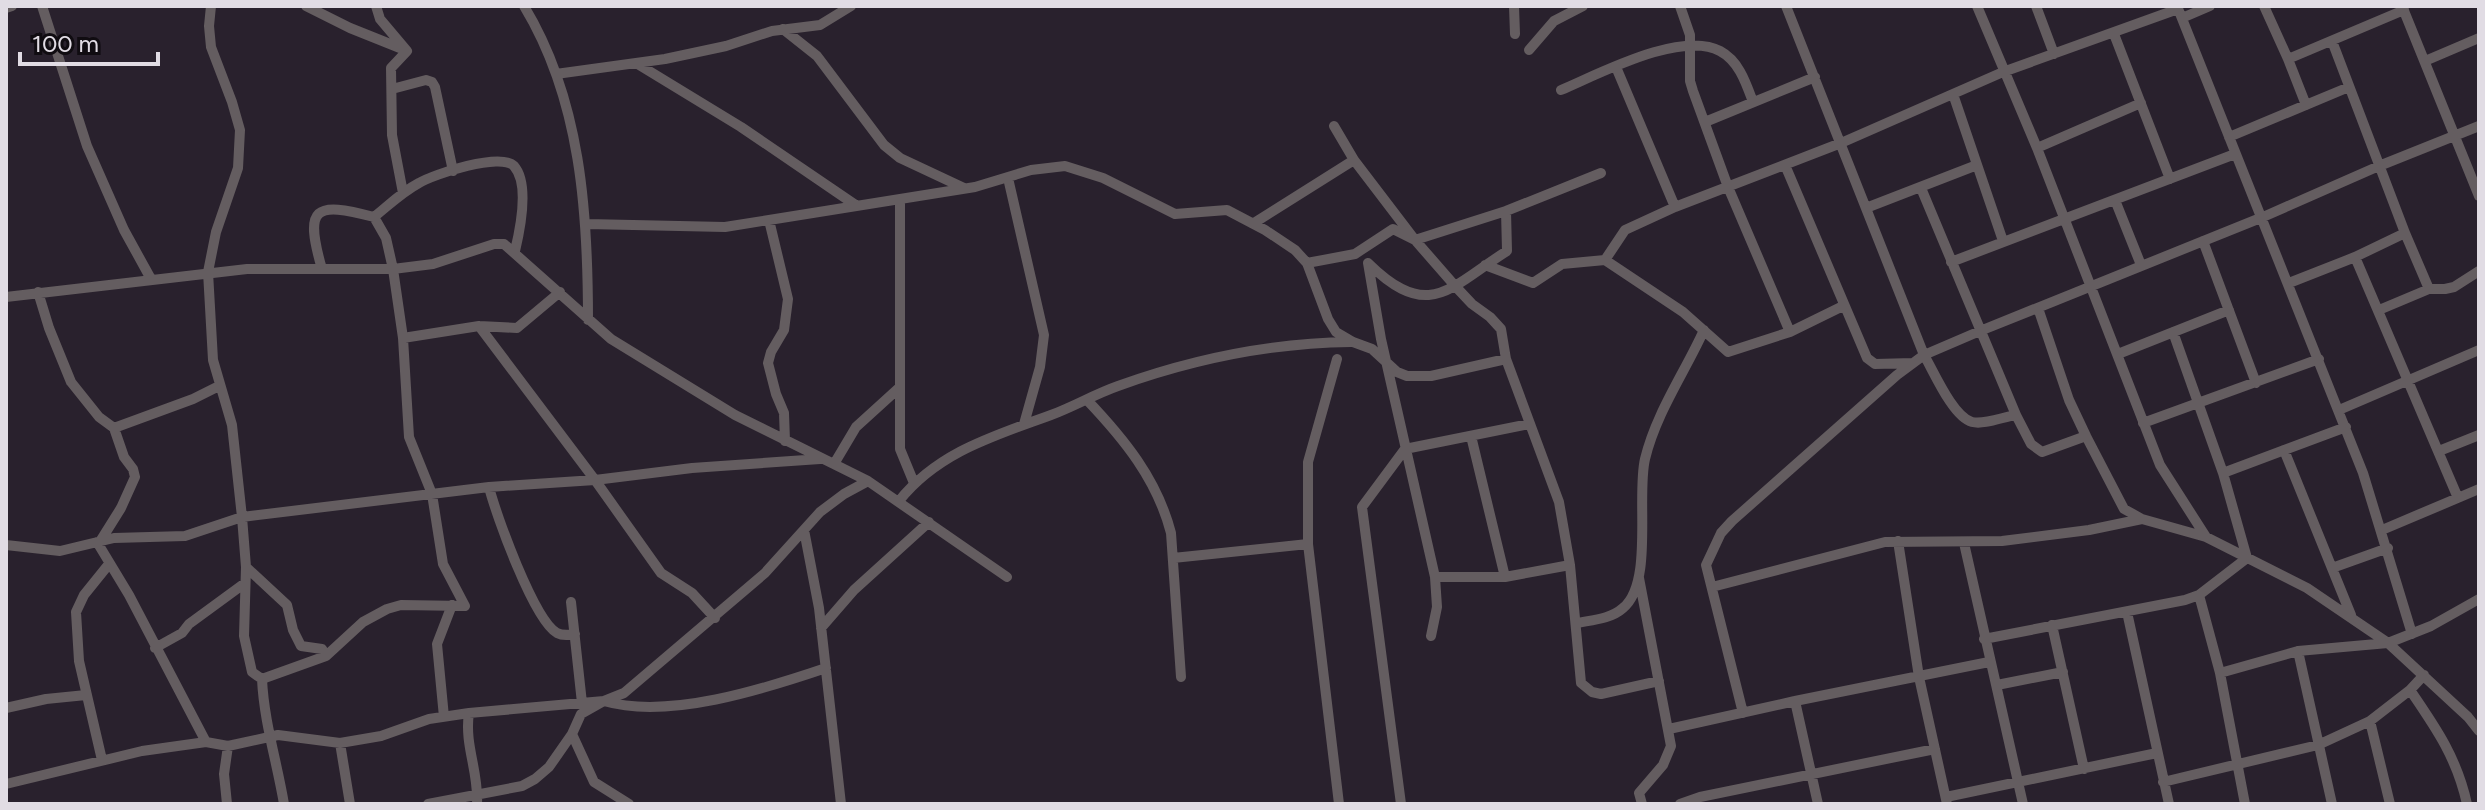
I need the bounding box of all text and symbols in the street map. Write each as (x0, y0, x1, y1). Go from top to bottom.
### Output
scale bar (20, 16, 158, 66)
text: 100 m (32, 29, 99, 58)

